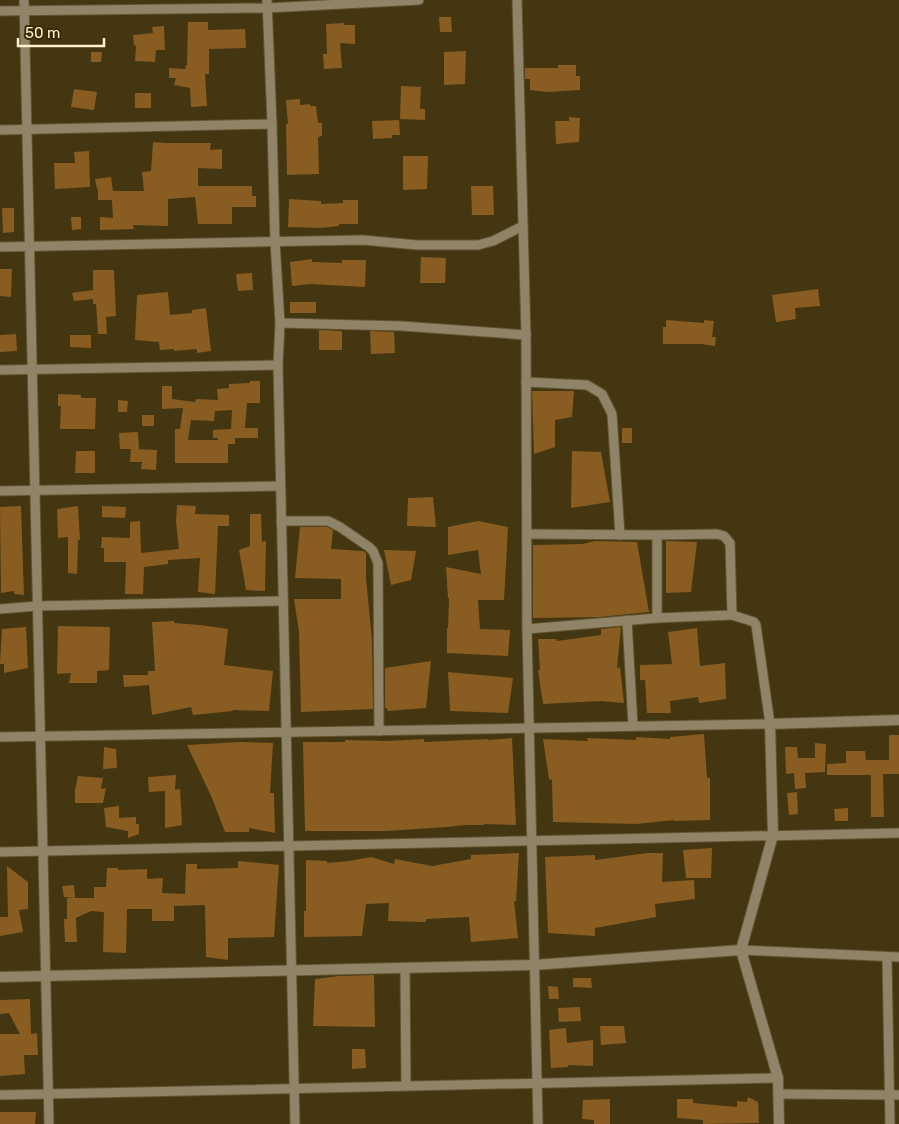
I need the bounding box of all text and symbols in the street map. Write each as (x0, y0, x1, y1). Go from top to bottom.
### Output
scale bar (18, 15, 104, 47)
text: 50 m (25, 24, 60, 42)

